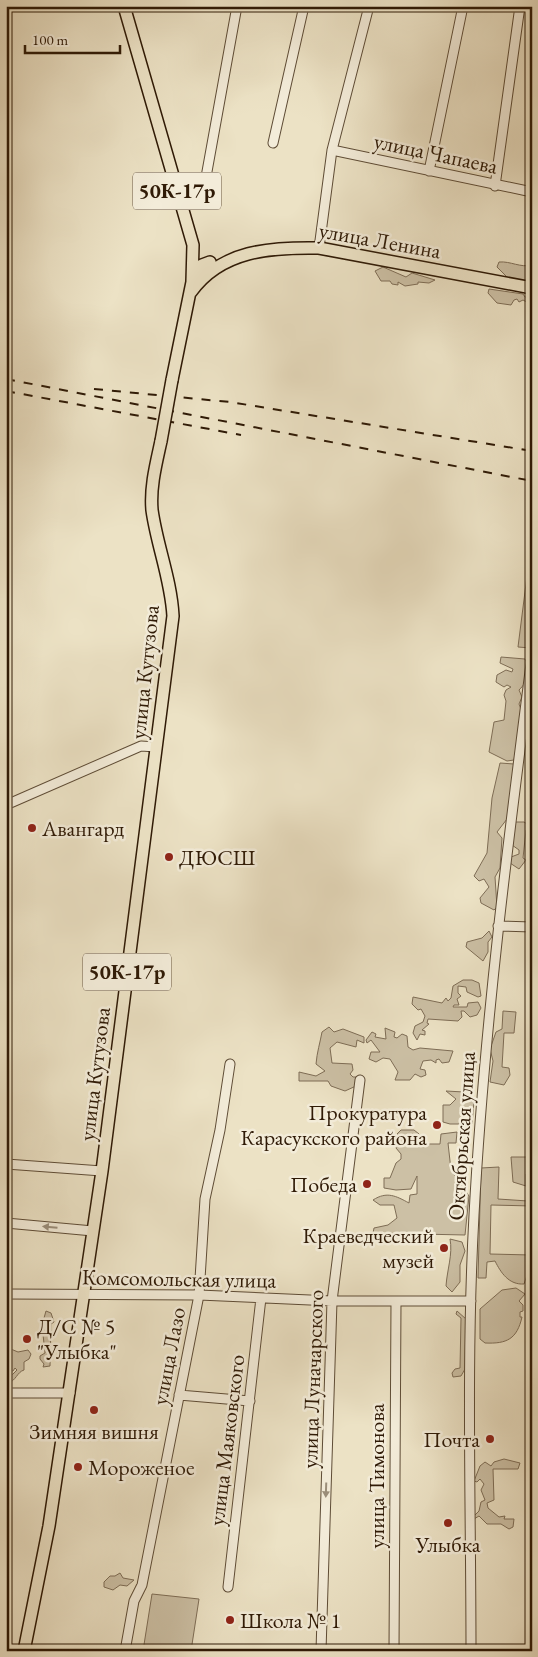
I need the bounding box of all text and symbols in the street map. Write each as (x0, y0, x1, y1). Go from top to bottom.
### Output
scale bar (25, 22, 120, 54)
text: 100 m (32, 30, 69, 49)
street label: улица Чапаева (371, 126, 501, 181)
road number: 50К-17р (133, 172, 221, 210)
street label: улица Ленина (317, 216, 443, 266)
street label: улица Кутузова (123, 603, 166, 741)
place label: Авангард (41, 814, 124, 843)
marker: Авангард (26, 822, 38, 834)
place label: ДЮСШ (179, 843, 256, 872)
marker: ДЮСШ (163, 851, 175, 863)
road number: 50К-17р (83, 954, 171, 990)
street label: улица Кутузова (72, 1005, 117, 1143)
street label: Октябрьская улица (441, 1050, 482, 1222)
place label: Прокуратура Карасукского района (241, 1098, 427, 1152)
marker: Прокуратура Карасукского района (431, 1119, 443, 1131)
place label: Победа (290, 1170, 357, 1199)
marker: Победа (361, 1178, 373, 1190)
place label: Краеведческий музей (303, 1221, 434, 1275)
one-way arrow (41, 1223, 57, 1231)
marker: Краеведческий музей (438, 1242, 450, 1254)
street label: Комсомольская улица (82, 1262, 277, 1295)
street label: улица Луначарского (295, 1289, 330, 1469)
street label: улица Лазо (145, 1305, 192, 1408)
place label: Д/С № 5 "Улыбка" (37, 1312, 117, 1366)
marker: Д/С № 5 "Улыбка" (21, 1333, 33, 1345)
street label: улица Маяковского (202, 1353, 251, 1527)
street label: улица Тимонова (362, 1403, 391, 1549)
marker: Зимняя вишня (88, 1404, 100, 1416)
place label: Зимняя вишня (29, 1417, 159, 1446)
place label: Почта (423, 1425, 480, 1454)
marker: Почта (484, 1433, 496, 1445)
place label: Мороженое (88, 1453, 195, 1482)
marker: Мороженое (72, 1461, 84, 1473)
one-way arrow (322, 1482, 330, 1498)
marker: Улыбка (442, 1517, 454, 1529)
place label: Улыбка (414, 1530, 481, 1559)
place label: Школа № 1 (240, 1606, 341, 1635)
marker: Школа № 1 (224, 1614, 236, 1626)

